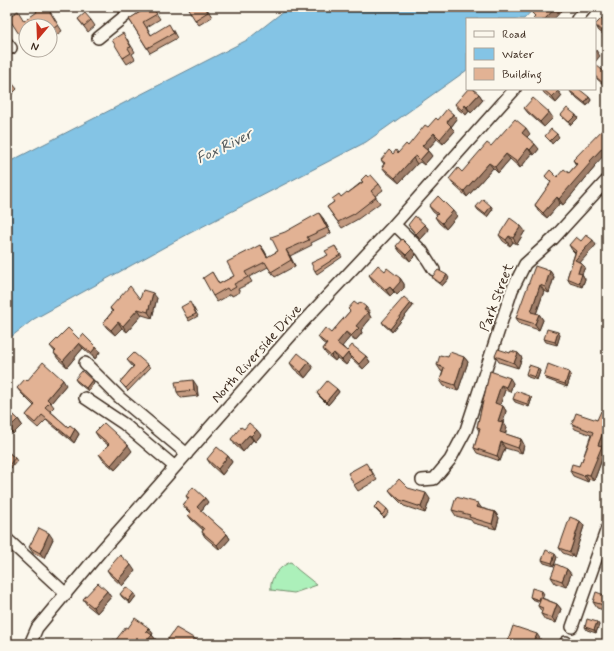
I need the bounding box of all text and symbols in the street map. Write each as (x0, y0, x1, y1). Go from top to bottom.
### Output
north arrow (18, 18, 58, 58)
legend (466, 18, 596, 90)
text: Road (502, 27, 526, 43)
text: N (29, 39, 41, 54)
text: Water (502, 47, 534, 63)
text: Building (502, 67, 542, 84)
water label: Fox River (193, 124, 257, 169)
street label: Park Street (476, 260, 518, 334)
street label: North Riverside Drive (208, 300, 306, 407)

